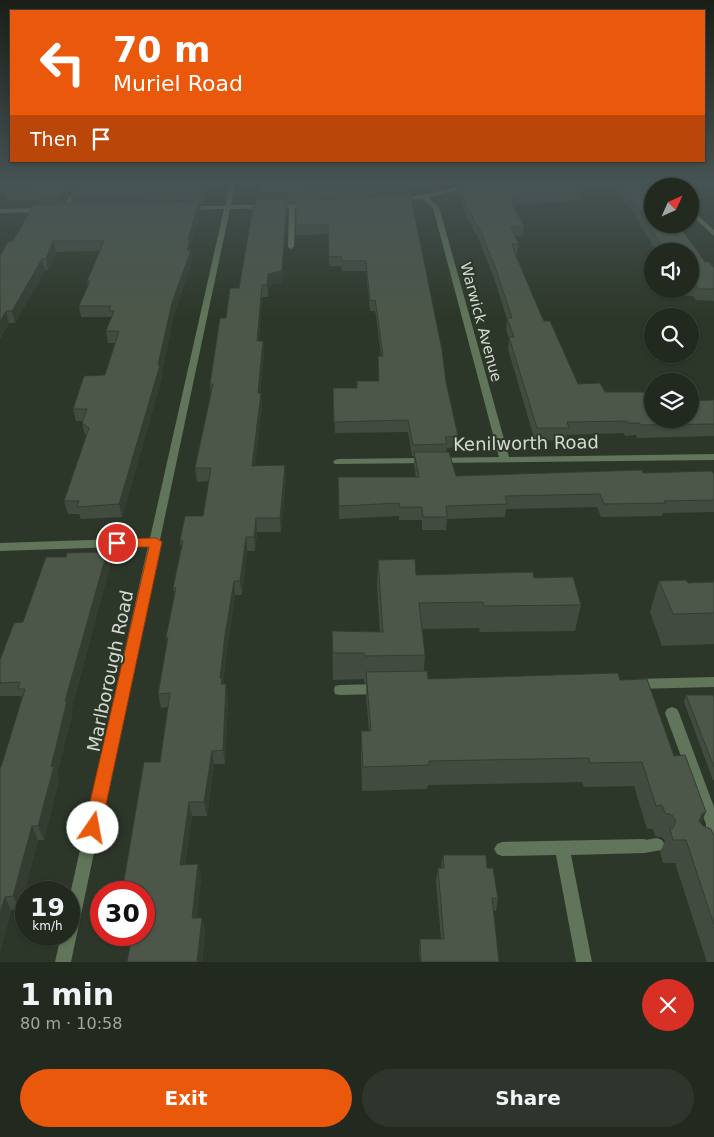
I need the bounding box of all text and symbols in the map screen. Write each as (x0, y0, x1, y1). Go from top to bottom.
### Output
icon: left (30, 30, 95, 95)
text: 70 m (113, 30, 210, 70)
text: Muriel Road (113, 71, 243, 96)
icon: arrive (87, 125, 115, 153)
text: Then (30, 128, 77, 150)
north arrow (644, 178, 699, 232)
map controls (644, 178, 699, 428)
button: sound (644, 243, 699, 298)
street label: Warwick Avenue (456, 260, 506, 384)
button: search (644, 308, 699, 363)
button: layers (644, 373, 699, 428)
street label: Kenilworth Road (453, 431, 599, 455)
pin (96, 522, 138, 564)
icon: arrive (103, 529, 131, 557)
street label: Marlborough Road (83, 588, 137, 754)
position arrow (66, 801, 118, 853)
speed limit sign: 30 (90, 881, 155, 946)
text: 19 (30, 893, 65, 922)
text: km/h (32, 919, 63, 933)
text: 1 min (20, 977, 114, 1012)
button: close (642, 979, 694, 1031)
text: 80 m · 10:58 (20, 1014, 122, 1033)
button: Exit (20, 1069, 352, 1127)
button: Share (362, 1069, 694, 1127)

